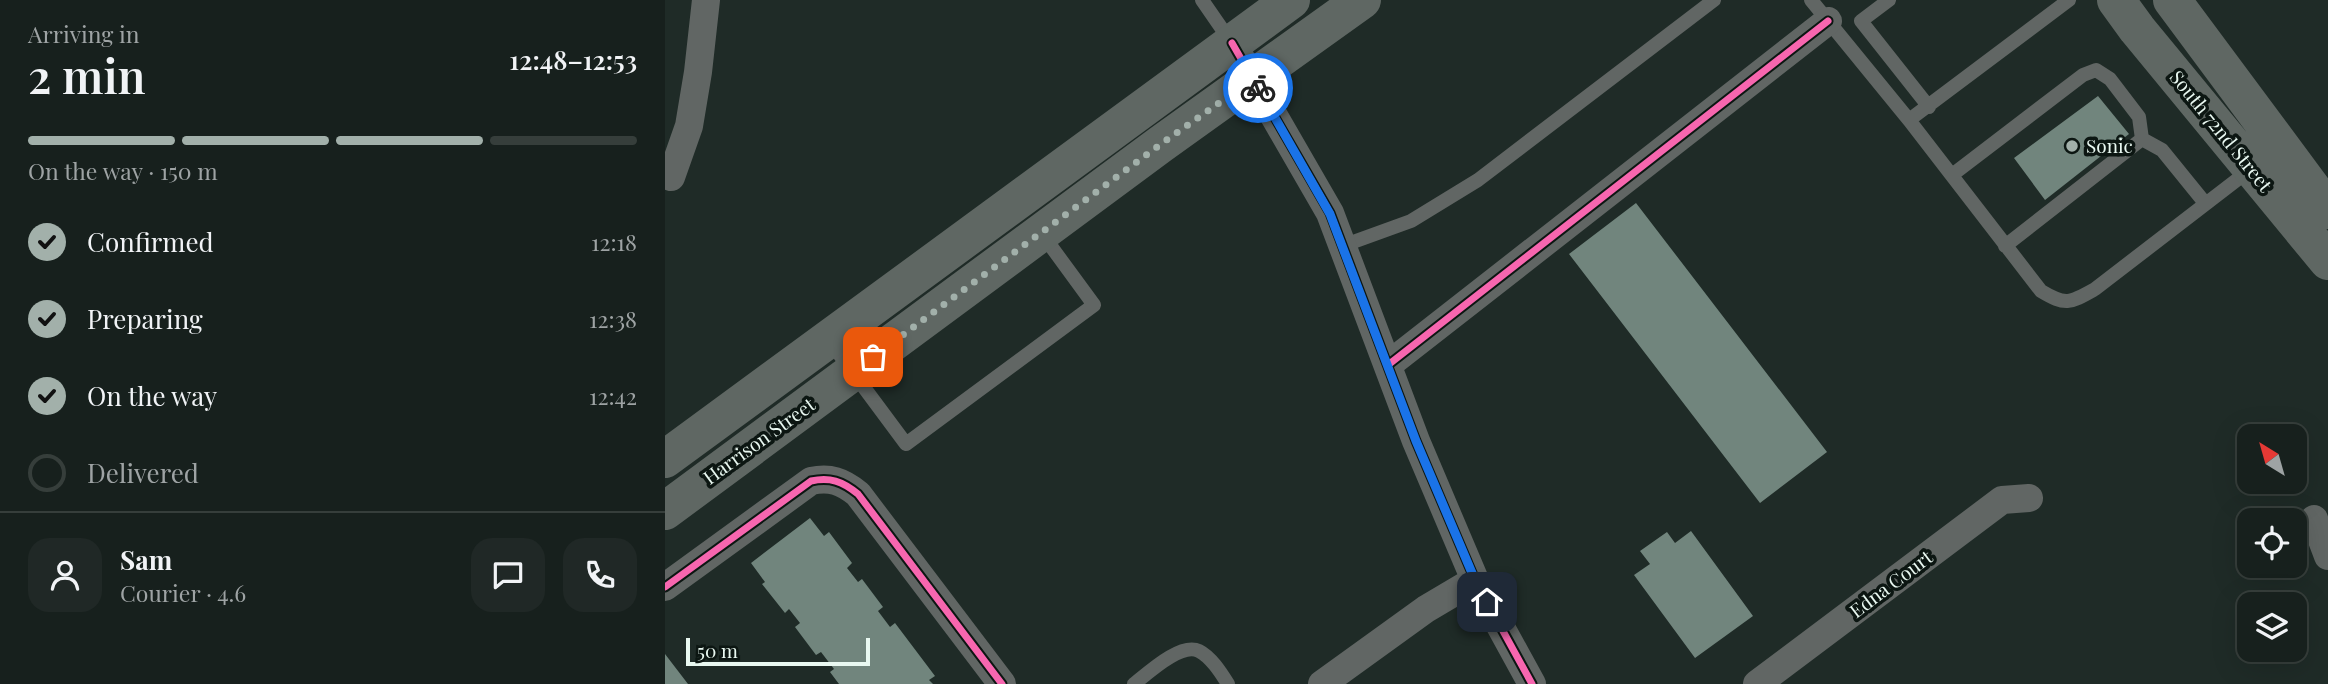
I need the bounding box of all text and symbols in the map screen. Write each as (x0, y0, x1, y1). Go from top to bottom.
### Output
text: Arriving in (28, 18, 140, 49)
text: 12:48–12:53 (509, 42, 637, 77)
text: 2 min (28, 44, 146, 106)
courier (1223, 53, 1293, 123)
street label: South 72nd Street (2165, 64, 2279, 197)
icon: bike (1239, 69, 1277, 107)
place label: Sonic (2086, 132, 2133, 158)
marker: Sonic (2064, 138, 2080, 154)
text: On the way · 150 m (28, 155, 218, 186)
icon: check (28, 223, 66, 261)
text: Confirmed (87, 224, 214, 259)
text: 12:18 (591, 226, 637, 257)
icon: check (28, 300, 66, 338)
text: Preparing (87, 301, 203, 336)
text: 12:38 (589, 303, 637, 334)
pin (843, 327, 903, 387)
icon: bag (854, 338, 892, 376)
icon: check (28, 377, 66, 415)
text: On the way (87, 378, 217, 413)
text: 12:42 (589, 380, 637, 411)
street label: Harrison Street (697, 391, 820, 490)
north arrow (2237, 424, 2307, 494)
map controls (2237, 424, 2307, 662)
text: Delivered (87, 455, 199, 490)
button: locate (2237, 508, 2307, 578)
button: person (28, 538, 102, 612)
button: chat (471, 538, 545, 612)
button: phone (563, 538, 637, 612)
text: Sam (120, 542, 172, 577)
street label: Edna Court (1844, 543, 1937, 623)
pin (1457, 572, 1517, 632)
text: Courier · 4.6 (120, 577, 246, 608)
icon: home (1468, 583, 1506, 621)
button: layers (2237, 592, 2307, 662)
scale bar (686, 635, 870, 667)
text: 50 m (697, 637, 738, 663)

